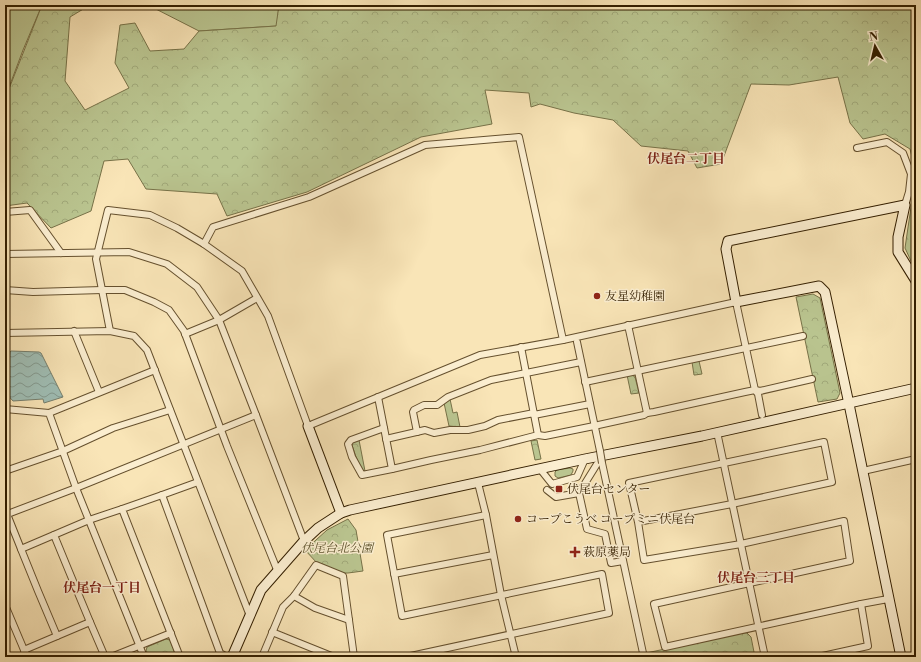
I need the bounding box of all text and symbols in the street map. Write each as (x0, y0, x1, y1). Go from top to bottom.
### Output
north arrow (855, 26, 895, 66)
text: N (868, 30, 879, 45)
district label: 伏尾台二丁目 (647, 151, 725, 167)
place label: 友星幼稚園 (605, 289, 665, 304)
marker: 友星幼稚園 (592, 291, 602, 301)
place label: 伏尾台センター (567, 482, 651, 497)
marker: 伏尾台センター (554, 484, 564, 494)
place label: コープこうべ コープミニ伏尾台 (526, 512, 695, 527)
marker: コープこうべ コープミニ伏尾台 (513, 514, 523, 524)
park label: 伏尾台北公園 (301, 541, 375, 556)
place label: 萩原薬局 (583, 545, 631, 560)
marker: 萩原薬局 (570, 547, 580, 557)
district label: 伏尾台三丁目 (717, 570, 795, 586)
district label: 伏尾台一丁目 (63, 580, 141, 596)

